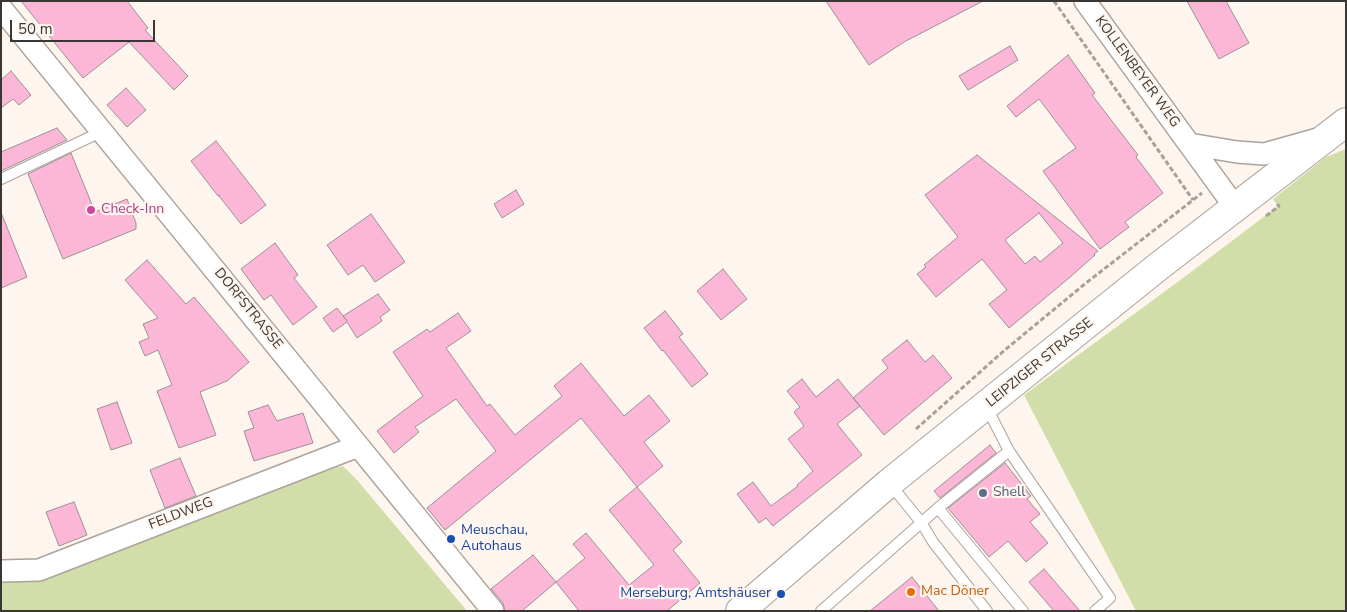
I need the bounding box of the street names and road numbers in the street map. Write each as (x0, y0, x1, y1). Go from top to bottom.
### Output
street label: KOLLENBEYER WEG (1091, 13, 1183, 131)
street label: DORFSTRASSE (210, 265, 286, 353)
street label: LEIPZIGER STRASSE (983, 315, 1097, 411)
street label: FELDWEG (147, 494, 215, 534)

